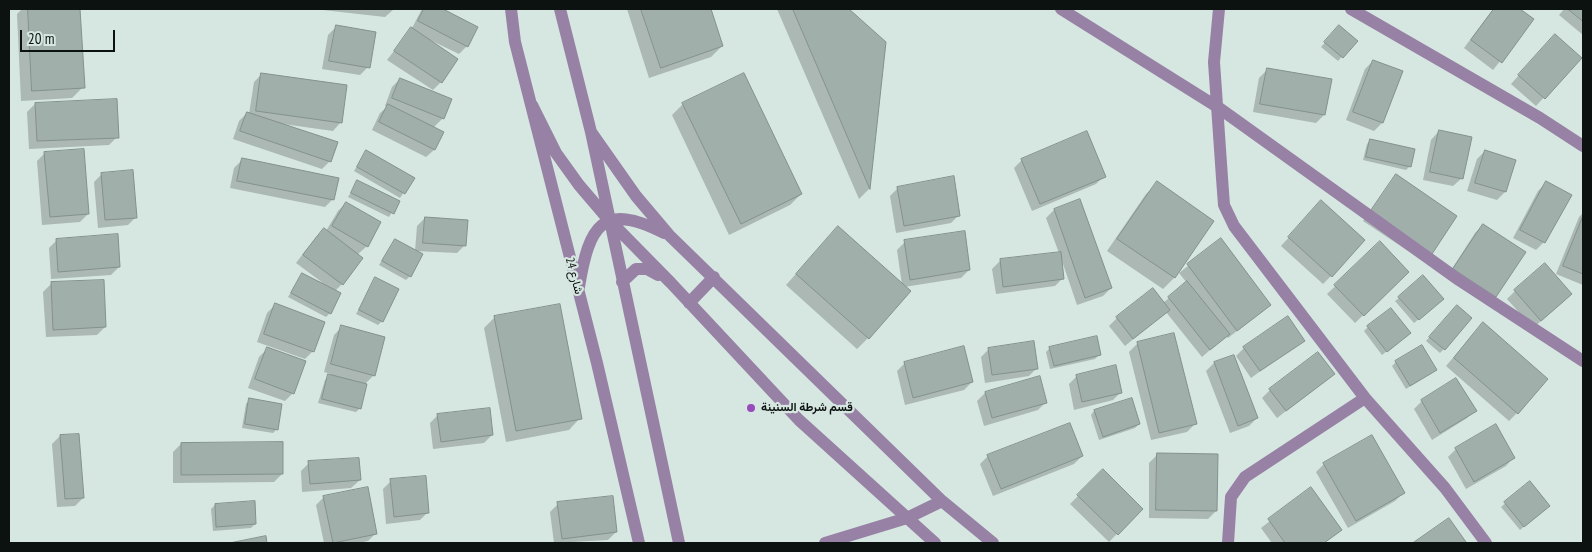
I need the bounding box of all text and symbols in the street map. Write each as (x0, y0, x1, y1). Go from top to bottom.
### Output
scale bar (22, 20, 118, 52)
text: 20 m (28, 29, 54, 48)
street label: شارع 24 (562, 256, 586, 296)
place label: قسم شرطة السنينة (761, 401, 853, 415)
marker: قسم شرطة السنينة (745, 402, 757, 414)

